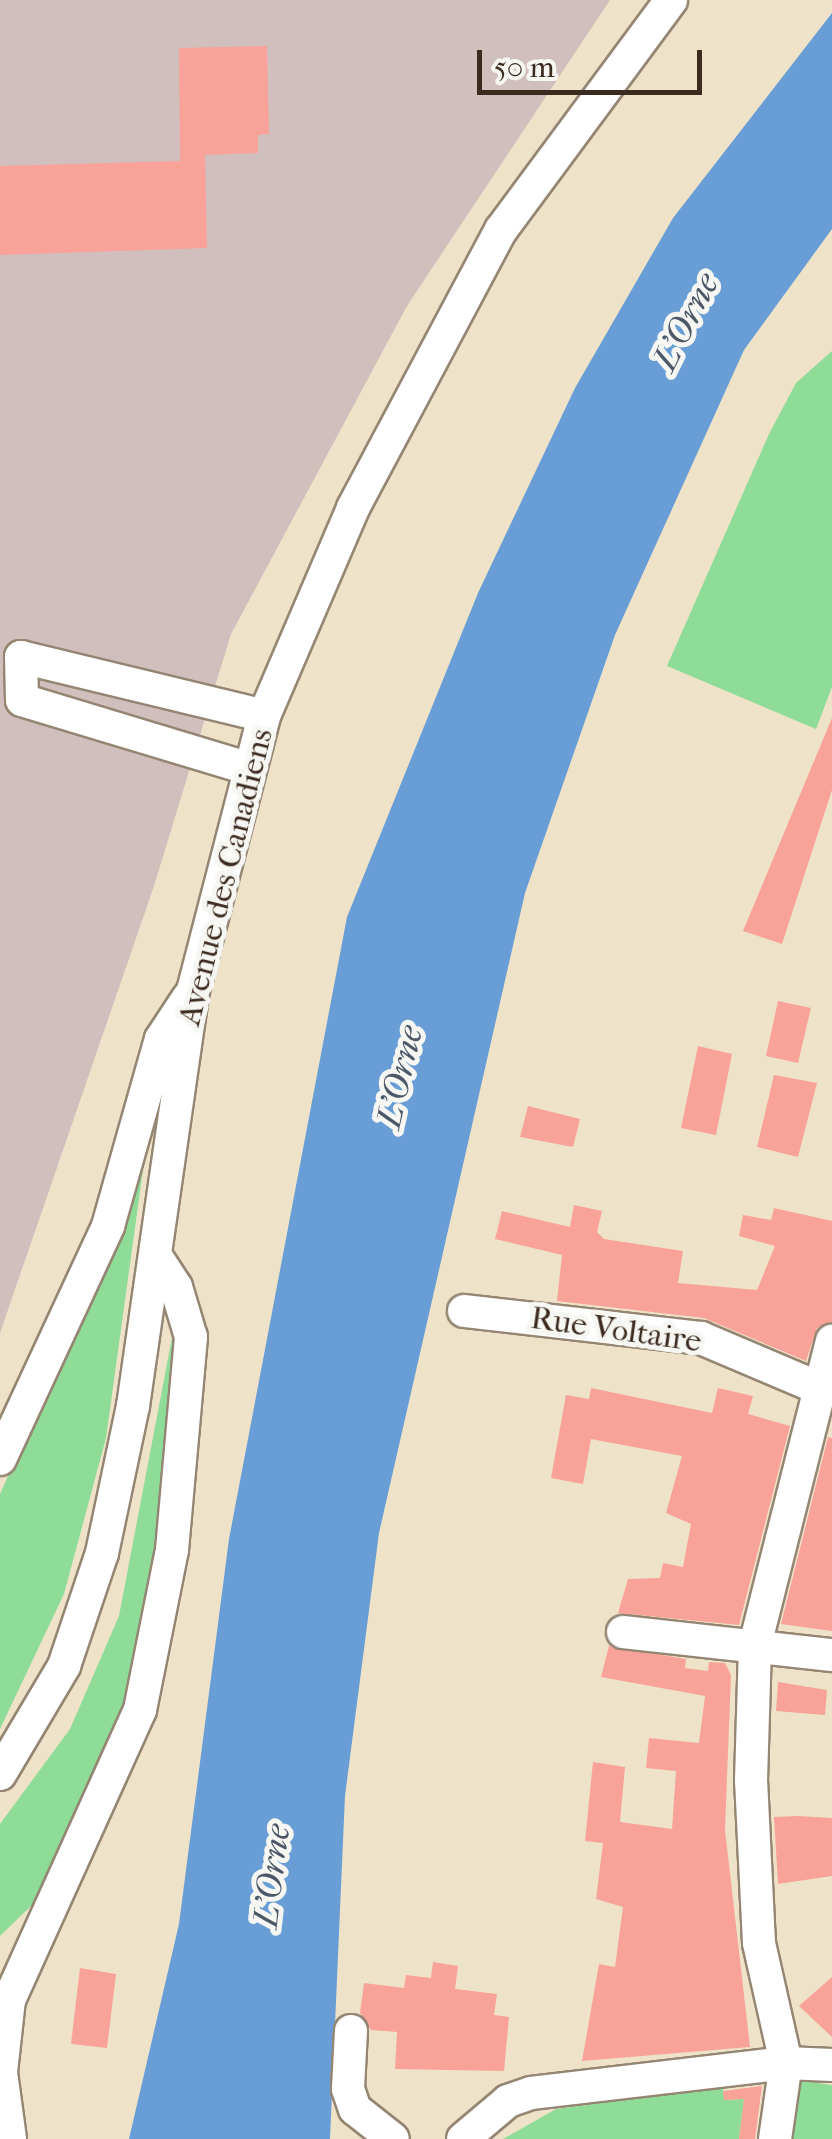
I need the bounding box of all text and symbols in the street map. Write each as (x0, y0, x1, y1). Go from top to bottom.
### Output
scale bar (482, 30, 707, 92)
text: 50 m (494, 50, 555, 85)
water label: L'Orne (644, 266, 728, 378)
street label: Avenue des Canadiens (171, 725, 281, 1029)
water label: L'Orne (368, 1022, 432, 1132)
street label: Rue Voltaire (528, 1299, 704, 1361)
water label: L'Orne (245, 1822, 299, 1930)

